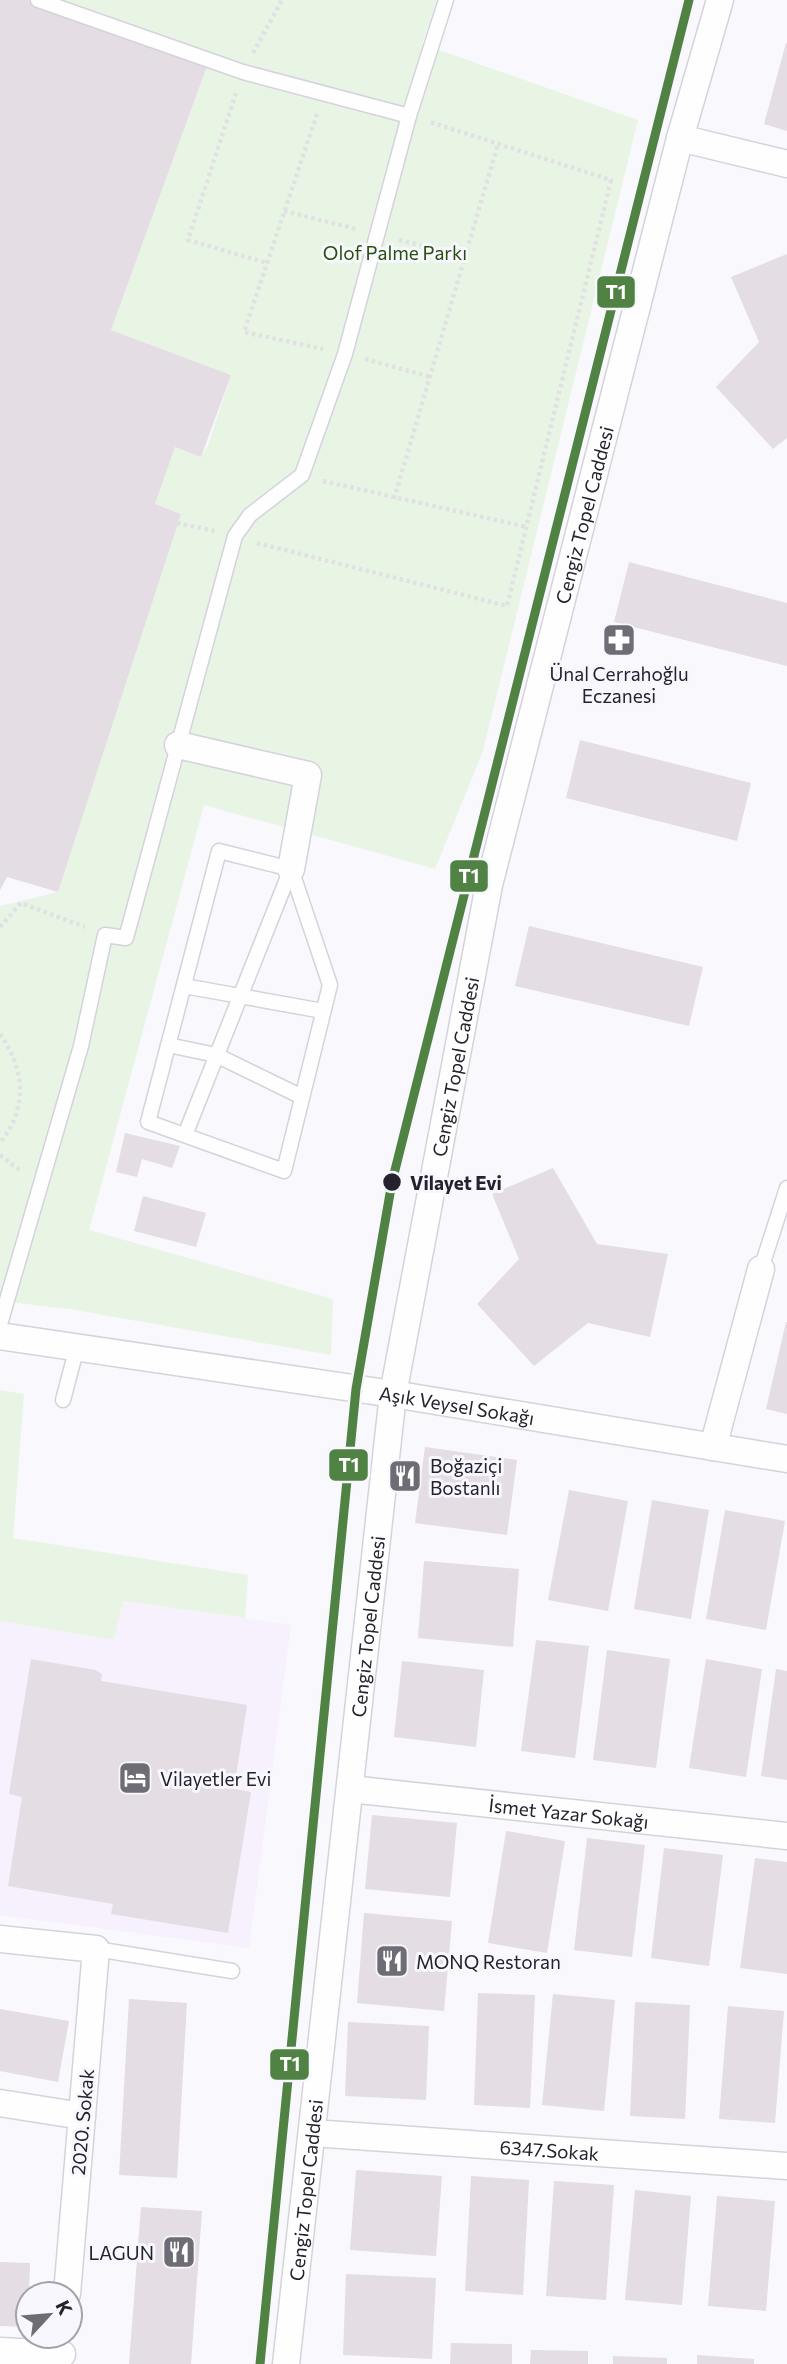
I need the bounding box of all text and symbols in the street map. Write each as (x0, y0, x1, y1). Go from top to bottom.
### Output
park label: Olof Palme Parkı (323, 241, 467, 264)
line badge: T1 (596, 275, 636, 309)
text: T1 (606, 280, 626, 303)
street label: Cengiz Topel Caddesi (550, 423, 617, 606)
pharmacy icon: Ünal Cerrahoğlu Eczanesi (600, 621, 638, 659)
place label: Ünal Cerrahoğlu Eczanesi (549, 662, 689, 707)
line badge: T1 (449, 859, 489, 893)
text: T1 (459, 864, 479, 887)
street label: Cengiz Topel Caddesi (427, 975, 483, 1158)
marker: Vilayet Evi (381, 1171, 403, 1193)
place label: Vilayet Evi (410, 1171, 502, 1194)
street label: Aşık Veysel Sokağı (378, 1381, 536, 1429)
line badge: T1 (328, 1448, 369, 1482)
text: T1 (339, 1453, 359, 1476)
place label: Boğaziçi Bostanlı (430, 1454, 502, 1499)
restaurant icon: Boğaziçi Bostanlı (386, 1457, 424, 1495)
street label: Cengiz Topel Caddesi (346, 1534, 389, 1718)
hotel icon: Vilayetler Evi (116, 1759, 154, 1797)
place label: Vilayetler Evi (160, 1767, 271, 1790)
street label: İsmet Yazar Sokağı (488, 1792, 650, 1833)
restaurant icon: MONQ Restoran (373, 1942, 411, 1980)
place label: MONQ Restoran (416, 1950, 561, 1973)
line badge: T1 (269, 2048, 310, 2081)
text: T1 (280, 2052, 300, 2075)
street label: 2020. Sokak (66, 2068, 98, 2176)
street label: Cengiz Topel Caddesi (284, 2098, 327, 2282)
street label: 6347.Sokak (499, 2135, 600, 2164)
restaurant icon: LAGUN (160, 2233, 198, 2271)
place label: LAGUN (88, 2241, 154, 2264)
north arrow (14, 2280, 84, 2350)
text: K (51, 2296, 78, 2318)

